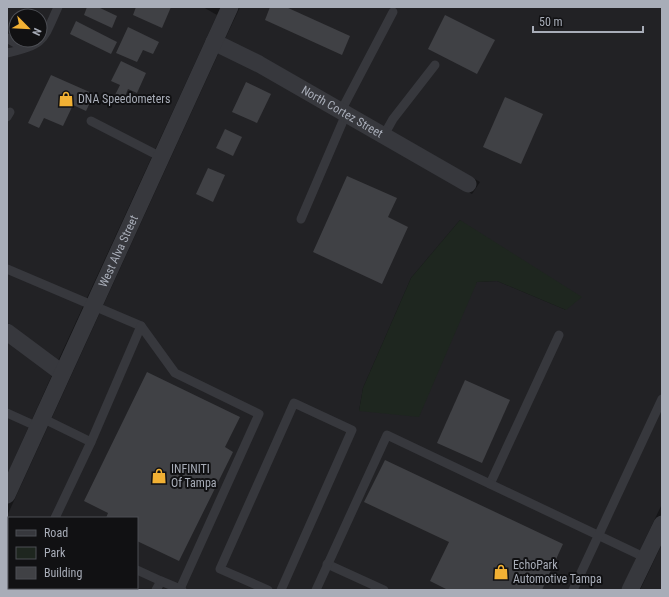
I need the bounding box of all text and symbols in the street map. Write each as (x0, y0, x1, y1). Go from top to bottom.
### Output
north arrow (8, 8, 48, 48)
scale bar (533, 8, 643, 34)
text: 50 m (539, 15, 563, 29)
text: N (29, 26, 44, 38)
street label: North Cortez Street (299, 83, 386, 141)
shop icon: DNA Speedometers (57, 90, 75, 108)
place label: DNA Speedometers (78, 92, 170, 106)
street label: West Alva Street (96, 213, 141, 290)
place label: INFINITI Of Tampa (171, 462, 217, 490)
shop icon: INFINITI Of Tampa (150, 467, 168, 485)
legend (8, 517, 138, 589)
text: Road (44, 526, 68, 540)
text: Park (44, 546, 66, 560)
place label: EchoPark Automotive Tampa (513, 558, 602, 586)
shop icon: EchoPark Automotive Tampa (492, 563, 510, 581)
text: Building (44, 566, 82, 580)

